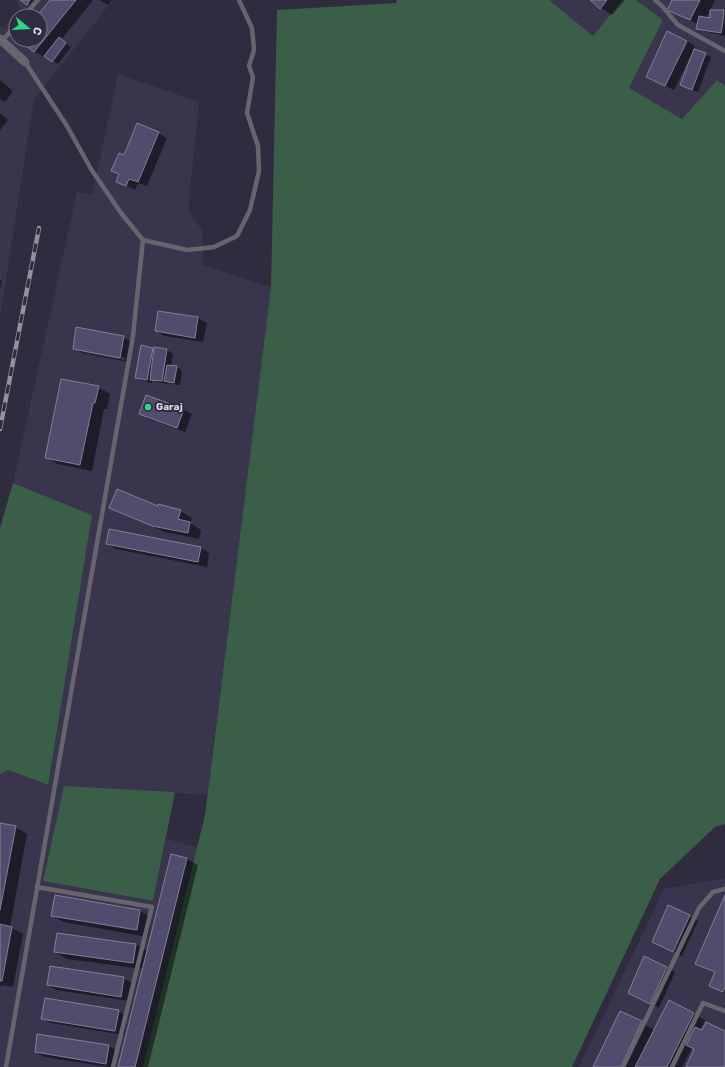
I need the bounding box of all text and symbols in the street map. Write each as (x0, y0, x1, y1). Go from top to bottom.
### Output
north arrow (8, 8, 48, 48)
text: С (30, 25, 44, 37)
place label: Garaj (156, 401, 183, 413)
marker: Garaj (143, 402, 153, 412)

